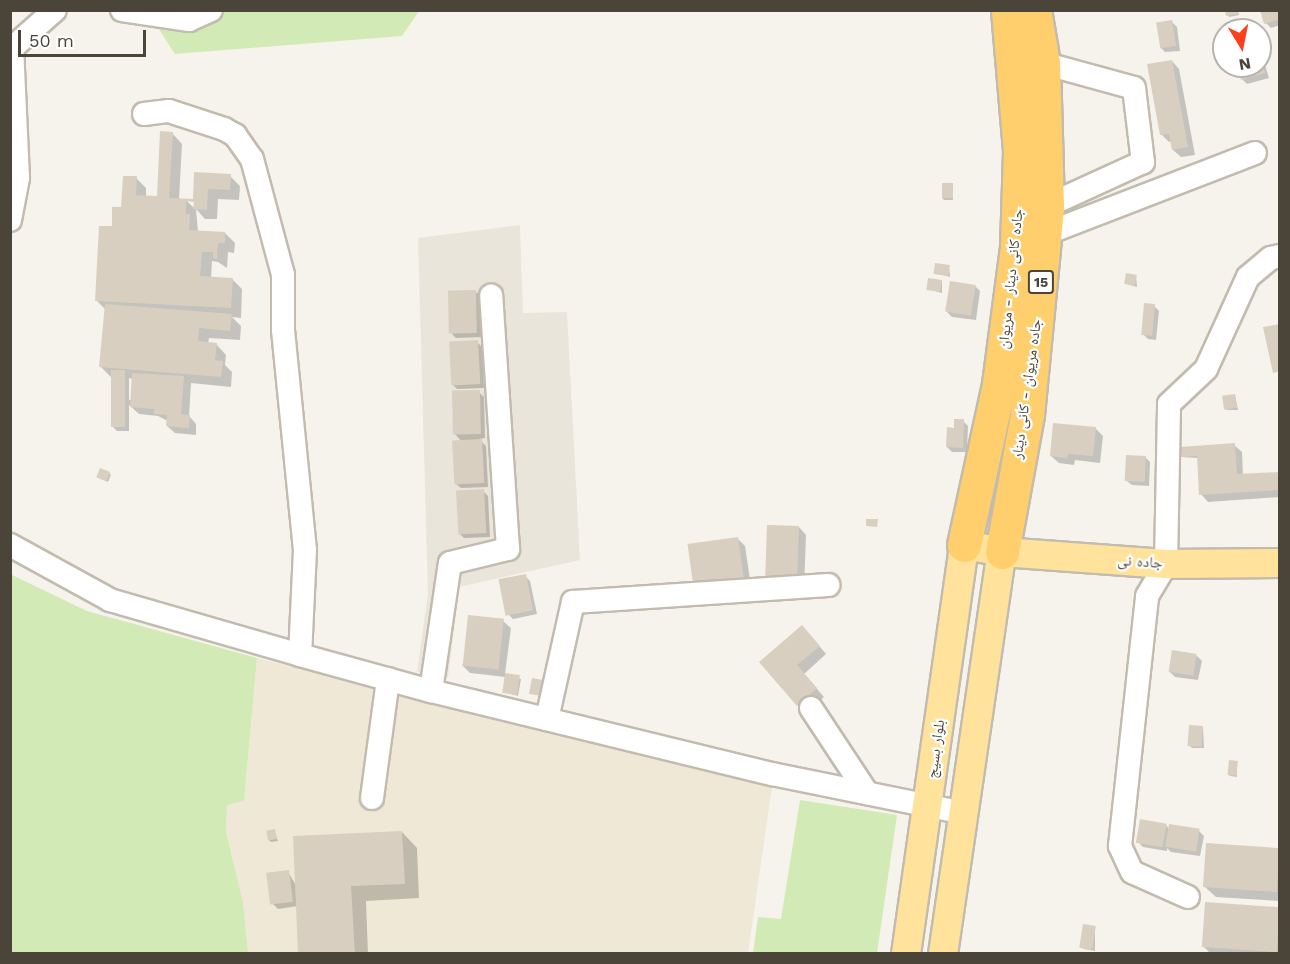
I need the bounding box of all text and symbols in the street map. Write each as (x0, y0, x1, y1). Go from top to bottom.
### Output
scale bar (21, 18, 148, 56)
north arrow (1212, 18, 1272, 78)
text: 50 m (29, 30, 74, 51)
text: N (1237, 54, 1252, 75)
street label: جاده کانی دینار - مریوان (995, 208, 1027, 350)
road number: 15 (1028, 271, 1054, 293)
street label: جاده مریوان - کانی دینار (1008, 318, 1046, 460)
street label: جاده نی (1117, 551, 1163, 573)
street label: بلوار بسیج (923, 719, 949, 779)

